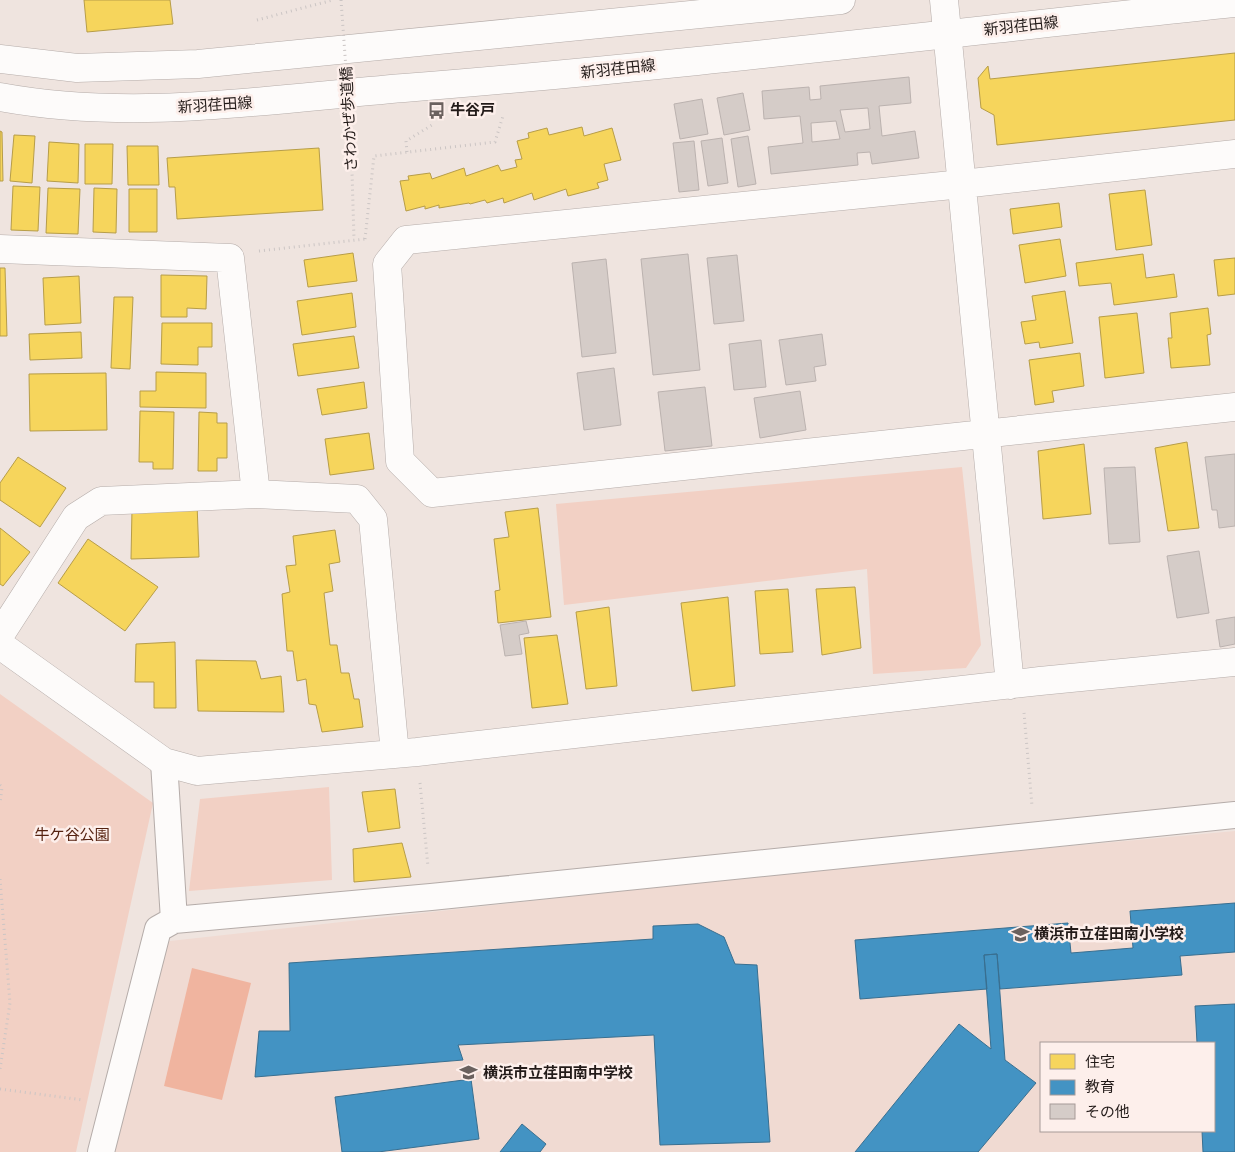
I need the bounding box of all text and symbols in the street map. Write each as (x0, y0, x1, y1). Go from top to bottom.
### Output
street label: 新羽荏田線 (983, 13, 1059, 39)
street label: 新羽荏田線 (580, 56, 656, 82)
street label: さわかぜ歩道橋 (337, 66, 361, 172)
street label: 新羽荏田線 (177, 93, 253, 117)
bus stop icon: 牛谷戸 (426, 100, 446, 120)
place label: 牛谷戸 (450, 101, 495, 119)
park label: 牛ケ谷公園 (34, 826, 110, 844)
school or university icon: 横浜市立荏田南小学校 (1010, 924, 1030, 944)
place label: 横浜市立荏田南小学校 (1034, 925, 1184, 943)
legend (1040, 1042, 1215, 1132)
text: 住宅 (1085, 1053, 1115, 1071)
school or university icon: 横浜市立荏田南中学校 (459, 1063, 479, 1083)
place label: 横浜市立荏田南中学校 (483, 1064, 633, 1082)
text: 教育 (1085, 1078, 1115, 1096)
text: その他 (1085, 1103, 1130, 1121)

